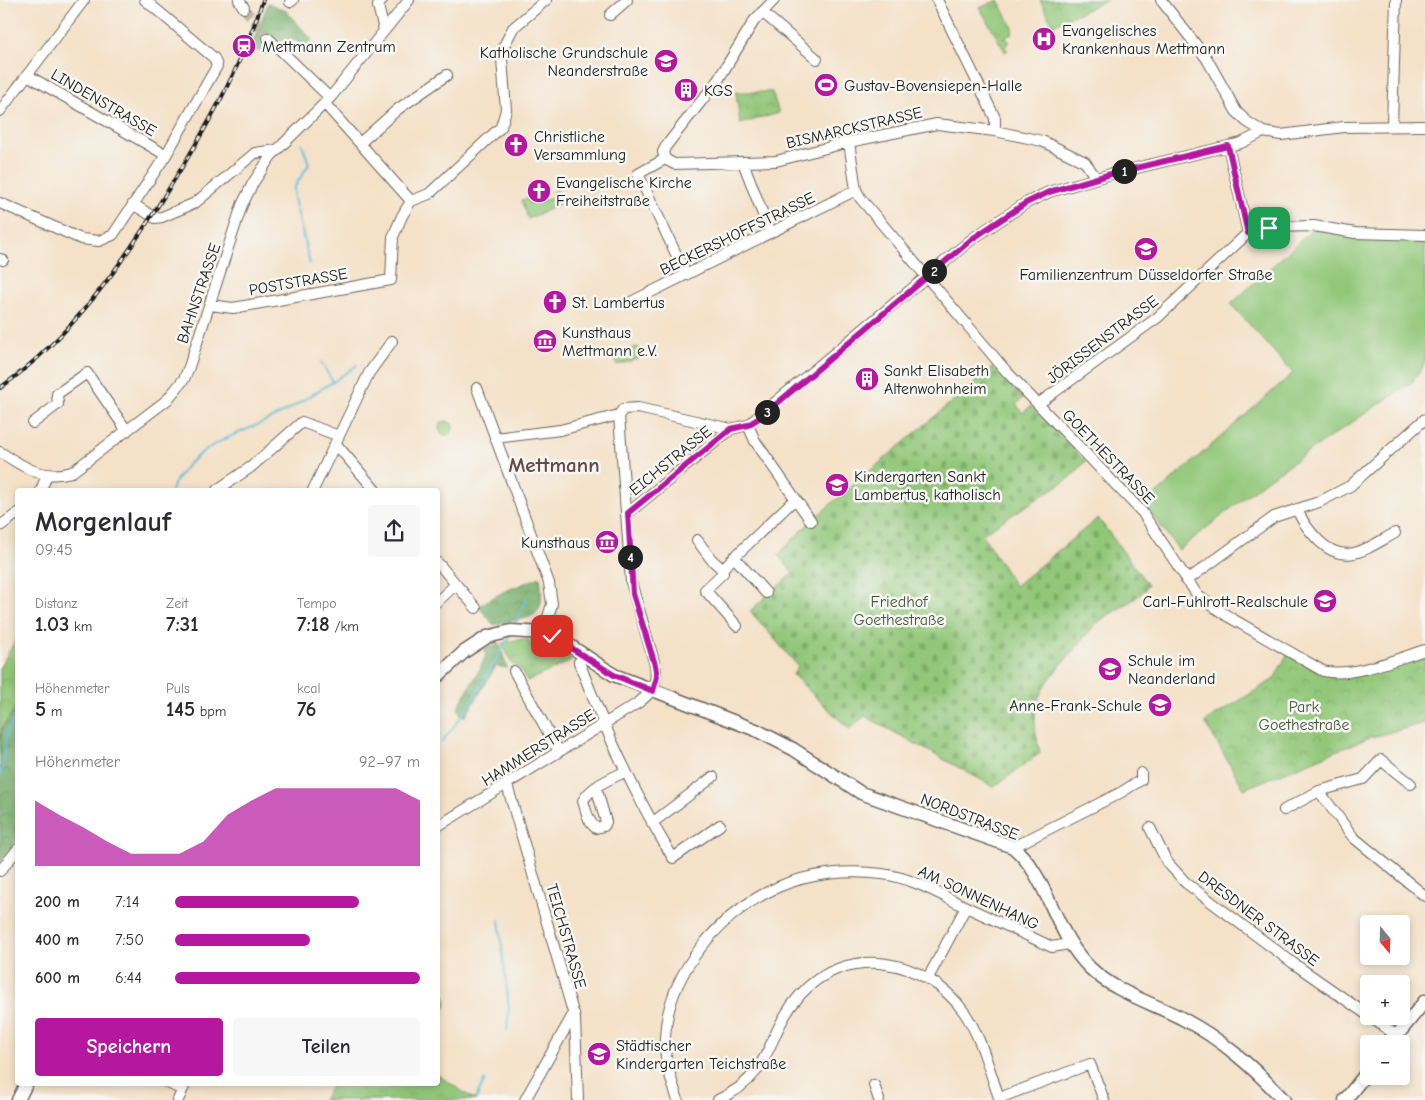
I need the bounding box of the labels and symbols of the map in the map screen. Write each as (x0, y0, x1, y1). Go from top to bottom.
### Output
place label: Evangelisches Krankenhaus Mettmann (1062, 22, 1225, 58)
hospital icon: Evangelisches Krankenhaus Mettmann (1031, 26, 1057, 52)
station icon: Mettmann Zentrum (231, 33, 257, 59)
place label: Mettmann Zentrum (262, 38, 396, 56)
place label: Katholische Grundschule Neanderstraße (480, 44, 648, 80)
school or university icon: Katholische Grundschule Neanderstraße (653, 48, 679, 74)
street label: LINDENSTRASSE (48, 65, 160, 140)
sports icon: Gustav-Bovensiepen-Halle (813, 72, 839, 98)
building icon: KGS (673, 77, 699, 103)
place label: Gustav-Bovensiepen-Halle (844, 77, 1022, 95)
place label: KGS (704, 82, 733, 100)
street label: BISMARCKSTRASSE (784, 103, 924, 152)
place label: Christliche Versammlung (534, 128, 626, 164)
church icon: Christliche Versammlung (503, 132, 529, 158)
pin: 1 (1112, 158, 1136, 184)
place label: Evangelische Kirche Freiheitstraße (556, 174, 692, 210)
church icon: Evangelische Kirche Freiheitstraße (526, 178, 552, 204)
street label: BECKERSHOFFSTRASSE (657, 188, 818, 279)
pin (1248, 207, 1290, 249)
school or university icon: Familienzentrum Düsseldorfer Straße (1133, 236, 1159, 262)
street label: BAHNSTRASSE (173, 241, 225, 346)
pin: 2 (922, 258, 946, 284)
street label: POSTSTRASSE (247, 264, 349, 300)
place label: Familienzentrum Düsseldorfer Straße (1020, 266, 1272, 284)
church icon: St. Lambertus (542, 289, 568, 315)
street label: JÖRISSENSTRASSE (1043, 292, 1162, 387)
place label: St. Lambertus (572, 294, 665, 312)
place label: Kunsthaus Mettmann e.V. (562, 324, 657, 360)
museum icon: Kunsthaus Mettmann e.V. (532, 328, 558, 354)
place label: Sankt Elisabeth Altenwohnheim (884, 362, 989, 398)
building icon: Sankt Elisabeth Altenwohnheim (854, 366, 880, 392)
pin: 3 (754, 400, 780, 424)
street label: GOETHESTRASSE (1059, 406, 1158, 508)
street label: EICHSTRASSE (626, 422, 715, 499)
district label: Mettmann (508, 453, 600, 477)
place label: Kindergarten Sankt Lambertus, katholisch (854, 468, 1001, 504)
school or university icon: Kindergarten Sankt Lambertus, katholisch (824, 472, 850, 498)
museum icon: Kunsthaus (594, 529, 620, 555)
place label: Kunsthaus (521, 534, 590, 552)
pin: 4 (618, 544, 642, 570)
school or university icon: Carl-Fuhlrott-Realschule (1312, 588, 1338, 614)
park label: Friedhof Goethestraße (853, 593, 945, 629)
place label: Carl-Fuhlrott-Realschule (1142, 593, 1308, 611)
pin (531, 615, 573, 657)
place label: Schule im Neanderland (1128, 652, 1216, 688)
school or university icon: Schule im Neanderland (1097, 656, 1123, 682)
school or university icon: Anne-Frank-Schule (1147, 692, 1173, 718)
place label: Anne-Frank-Schule (1009, 697, 1142, 715)
park label: Park Goethestraße (1258, 698, 1350, 734)
street label: HAMMERSTRASSE (479, 706, 599, 790)
street label: NORDSTRASSE (918, 790, 1022, 844)
street label: AM SONNENHANG (915, 862, 1042, 934)
street label: DRESDNER STRASSE (1194, 868, 1323, 970)
street label: TEICHSTRASSE (542, 882, 590, 991)
north arrow (1360, 915, 1410, 965)
place label: Städtischer Kindergarten Teichstraße (616, 1037, 786, 1073)
school or university icon: Städtischer Kindergarten Teichstraße (586, 1041, 612, 1067)

